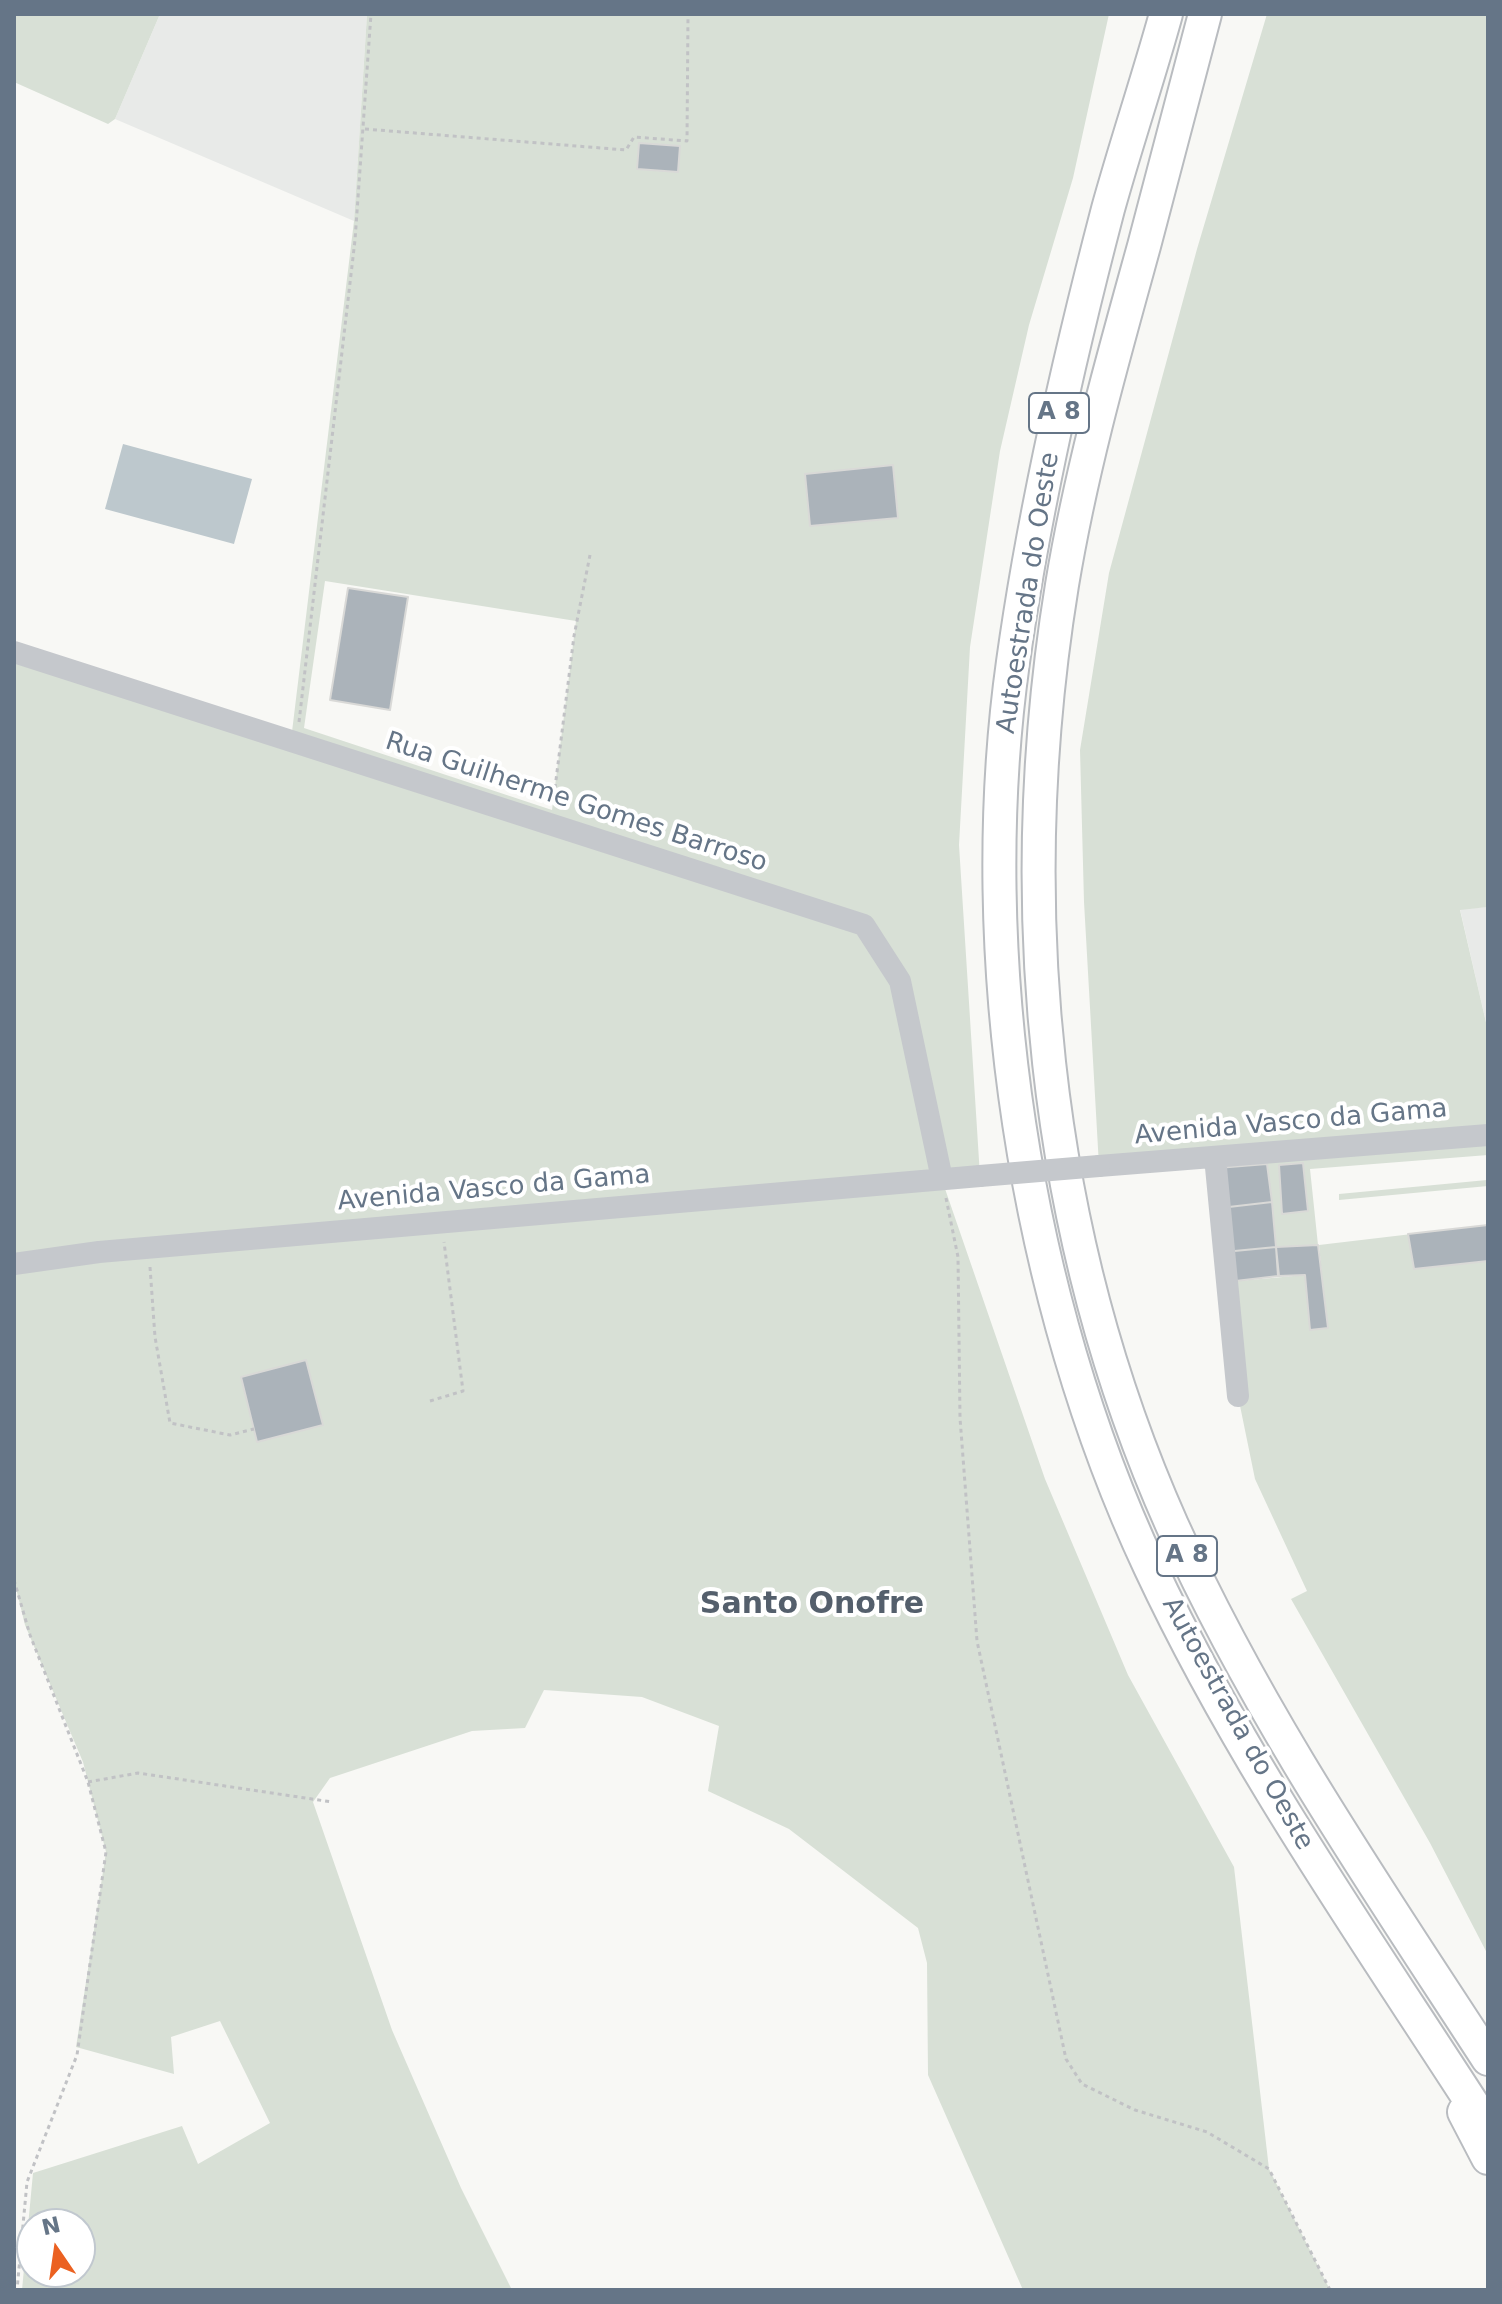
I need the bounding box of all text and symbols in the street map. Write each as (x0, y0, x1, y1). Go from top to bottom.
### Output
road number: A 8 (1029, 393, 1089, 433)
street label: Autoestrada do Oeste (991, 450, 1067, 736)
street label: Rua Guilherme Gomes Barroso (381, 726, 771, 880)
street label: Avenida Vasco da Gama (1133, 1094, 1449, 1152)
street label: Avenida Vasco da Gama (336, 1160, 652, 1218)
road number: A 8 (1157, 1536, 1217, 1576)
district label: Santo Onofre (700, 1587, 924, 1623)
street label: Autoestrada do Oeste (1154, 1592, 1320, 1856)
north arrow (16, 2208, 96, 2288)
text: N (39, 2212, 63, 2240)

